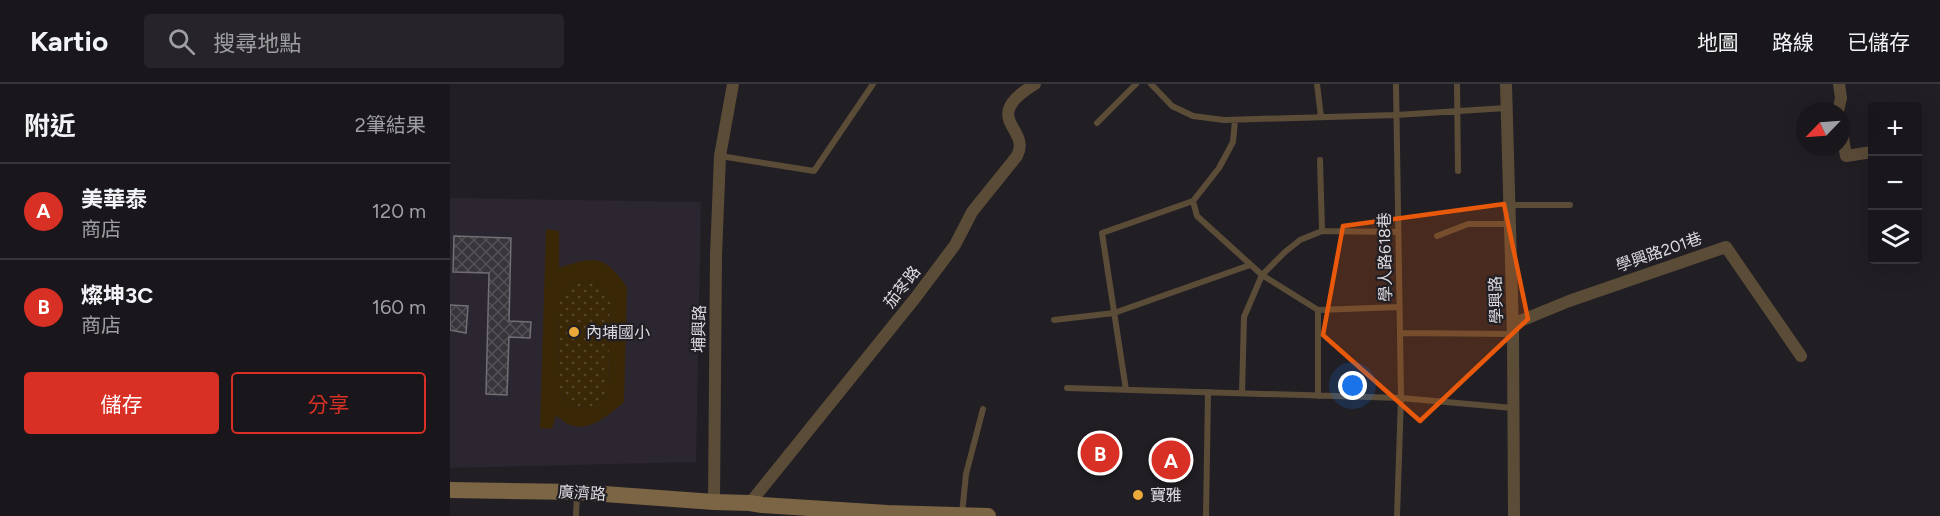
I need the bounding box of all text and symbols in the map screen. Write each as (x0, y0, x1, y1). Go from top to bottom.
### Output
search box (144, 14, 564, 68)
text: Kartio (30, 24, 108, 58)
icon: search (165, 25, 198, 58)
text: 搜尋地點 (213, 30, 301, 57)
text: 地圖 (1697, 30, 1739, 55)
text: 路線 (1772, 30, 1814, 55)
text: 已儲存 (1847, 30, 1910, 55)
north arrow (1796, 102, 1850, 156)
map controls (1868, 102, 1922, 264)
button: + (1868, 102, 1922, 156)
text: 附近 (24, 110, 76, 142)
text: 2筆結果 (355, 113, 426, 137)
button: − (1868, 156, 1922, 210)
text: 美華泰 (81, 186, 147, 213)
text: A (36, 199, 51, 223)
text: 120 m (372, 199, 426, 223)
button: layers (1868, 210, 1922, 264)
street label: 學人路618巷 (1375, 212, 1395, 302)
text: 商店 (81, 217, 121, 241)
street label: 學興路201巷 (1613, 228, 1705, 276)
street label: 茄苳路 (880, 262, 924, 312)
street label: 學興路 (1486, 276, 1506, 324)
text: 燦坤3C (81, 282, 153, 309)
text: B (37, 295, 50, 319)
text: 160 m (372, 295, 426, 319)
street label: 埔興路 (689, 305, 709, 353)
text: 商店 (81, 313, 121, 337)
place label: 內埔國小 (586, 323, 650, 342)
marker: 內埔國小 (567, 325, 581, 339)
your location (1338, 371, 1367, 400)
button: 儲存 (24, 372, 219, 434)
button: 分享 (231, 372, 426, 434)
pin: B (1080, 430, 1120, 476)
pin: A (1152, 438, 1190, 482)
street label: 廣濟路 (558, 482, 606, 504)
place label: 寶雅 (1150, 486, 1182, 505)
marker: 寶雅 (1131, 488, 1145, 502)

